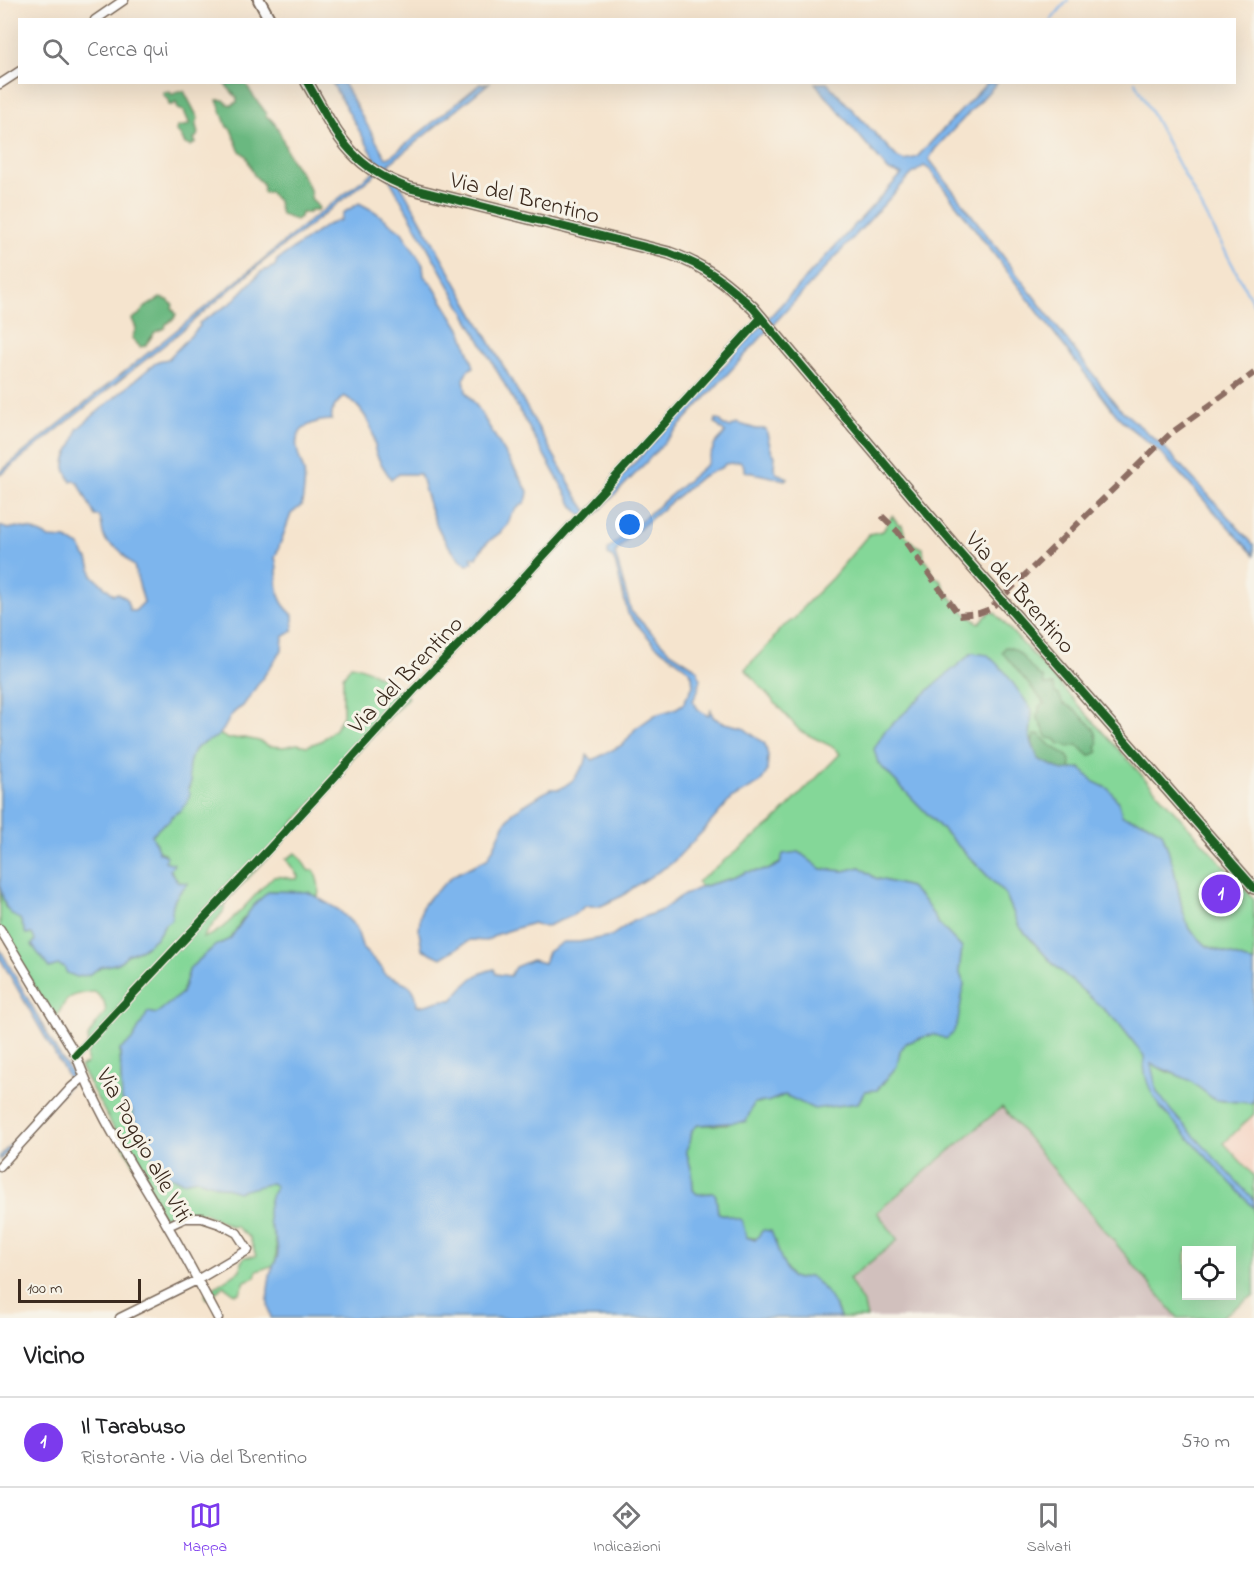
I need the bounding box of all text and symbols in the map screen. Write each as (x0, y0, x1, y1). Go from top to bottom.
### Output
search box (18, 18, 1236, 84)
icon: search (39, 35, 72, 68)
text: Cerca qui (87, 35, 169, 67)
street label: Via del Brentino (445, 164, 603, 235)
your location (615, 510, 644, 539)
street label: Via del Brentino (955, 524, 1082, 663)
street label: Via del Brentino (340, 609, 472, 744)
pin: 1 (1202, 872, 1240, 916)
street label: Via Poggio alle Viti (85, 1062, 200, 1230)
map controls (1182, 1246, 1236, 1300)
button: locate (1182, 1246, 1236, 1300)
scale bar (18, 1276, 141, 1304)
text: 100 m (27, 1277, 62, 1301)
text: Vicino (24, 1338, 85, 1376)
text: Il Tarabuso (81, 1412, 185, 1444)
text: 1 (40, 1428, 47, 1457)
text: 570 m (1181, 1428, 1230, 1457)
text: Ristorante · Via del Brentino (81, 1444, 307, 1473)
tab: Mappa (183, 1499, 227, 1559)
tab: Indicazioni (593, 1499, 661, 1559)
tab: Salvati (1026, 1499, 1071, 1559)

